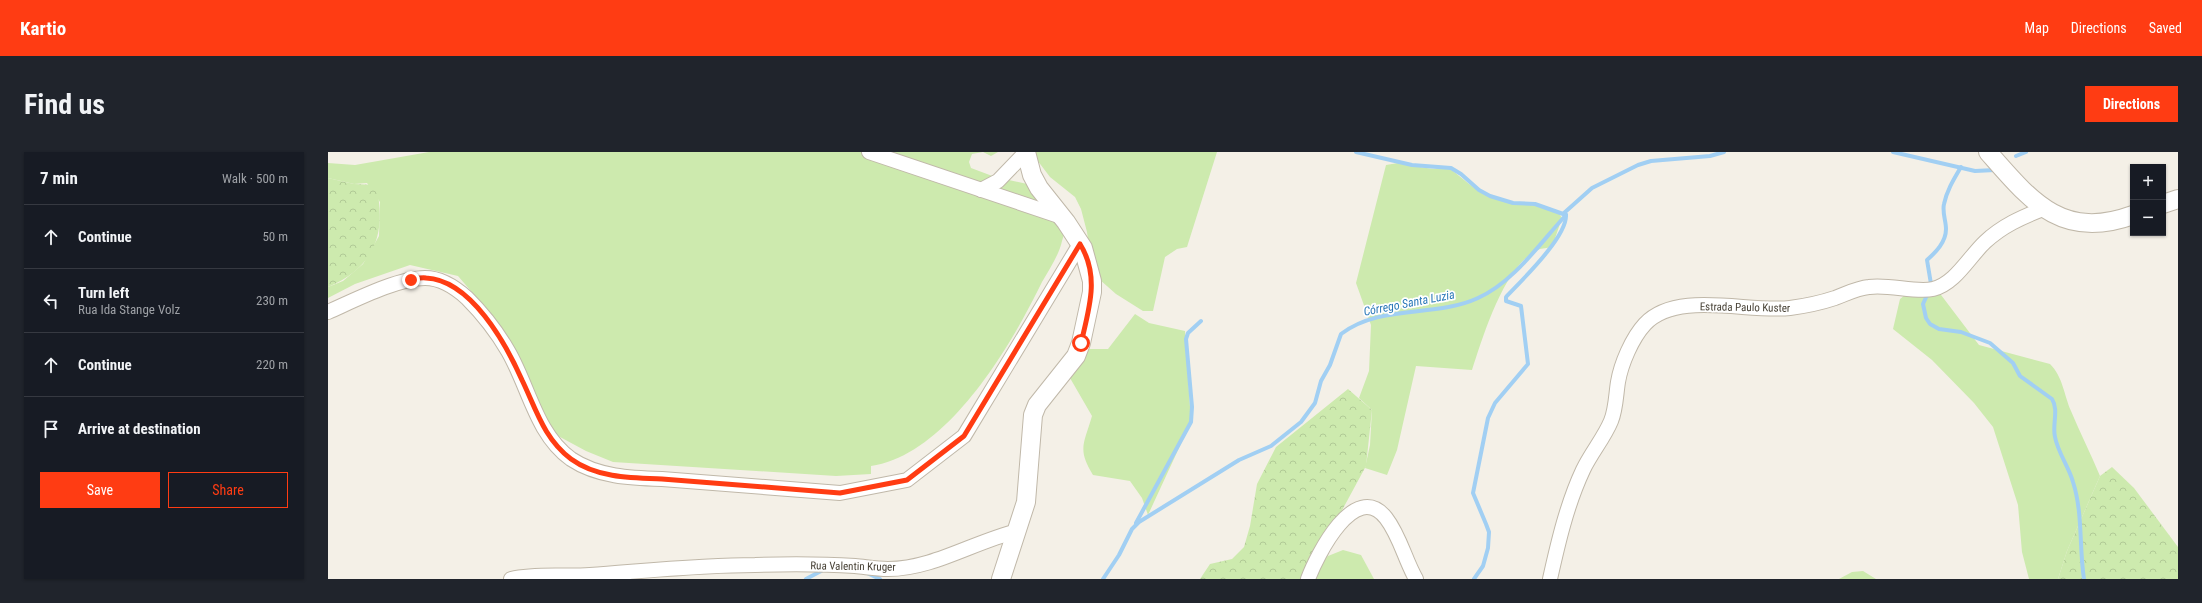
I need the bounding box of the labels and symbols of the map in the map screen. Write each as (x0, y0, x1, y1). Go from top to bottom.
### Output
route end (402, 271, 420, 289)
water label: Córrego Santa Luzia (1362, 287, 1456, 319)
street label: Estrada Paulo Kuster (1700, 300, 1791, 315)
route start (1072, 334, 1090, 352)
street label: Rua Valentin Kruger (810, 559, 896, 574)

